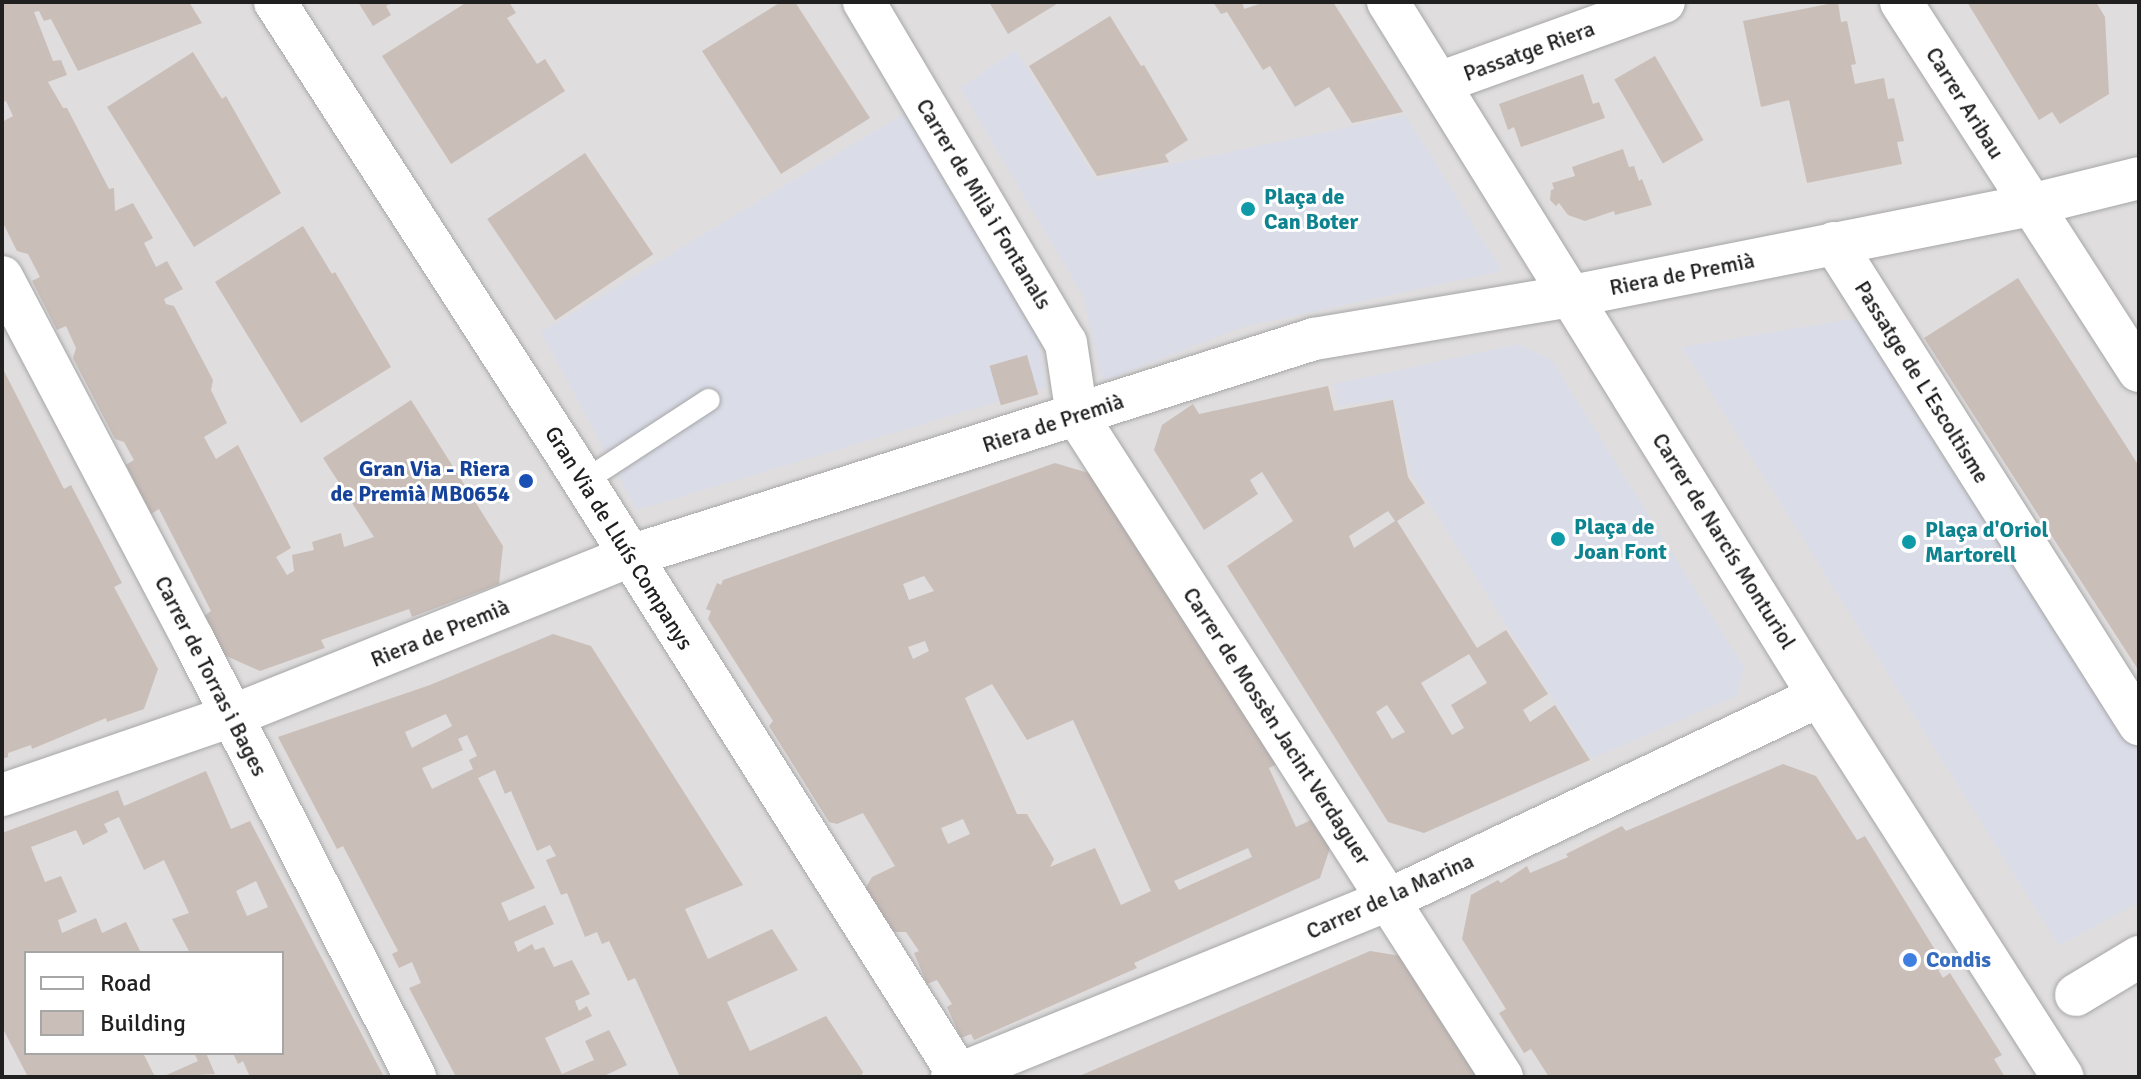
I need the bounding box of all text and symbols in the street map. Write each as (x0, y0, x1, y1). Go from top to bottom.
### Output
street label: Passatge Riera (1460, 15, 1598, 87)
street label: Carrer Aribau (1920, 42, 2010, 164)
street label: Carrer de Milà i Fontanals (911, 94, 1057, 314)
place label: Plaça de Can Boter (1264, 183, 1358, 234)
marker: Plaça de Can Boter (1239, 200, 1257, 218)
street label: Riera de Premià (1607, 247, 1757, 301)
street label: Passatge de L'Escoltisme (1849, 276, 1995, 488)
street label: Riera de Premià (979, 388, 1127, 458)
street label: Gran Via de Lluís Companys (539, 421, 699, 655)
street label: Carrer de Narcís Monturiol (1647, 428, 1801, 654)
place label: Gran Via - Riera de Premià MB0654 (331, 455, 510, 506)
marker: Gran Via - Riera de Premià MB0654 (517, 472, 535, 490)
place label: Plaça de Joan Font (1574, 513, 1667, 564)
place label: Plaça d'Oriol Martorell (1925, 516, 2048, 568)
marker: Plaça de Joan Font (1549, 530, 1567, 548)
marker: Plaça d'Oriol Martorell (1900, 533, 1918, 551)
street label: Carrer de Torras i Bages (149, 572, 273, 780)
street label: Carrer de Mossèn Jacint Verdaguer (1177, 582, 1377, 870)
street label: Riera de Premià (367, 593, 513, 673)
street label: Carrer de la Marina (1302, 847, 1478, 945)
place label: Condis (1926, 947, 1991, 973)
legend (24, 951, 284, 1055)
marker: Condis (1901, 951, 1919, 969)
text: Road (100, 968, 151, 998)
text: Building (100, 1008, 186, 1038)

